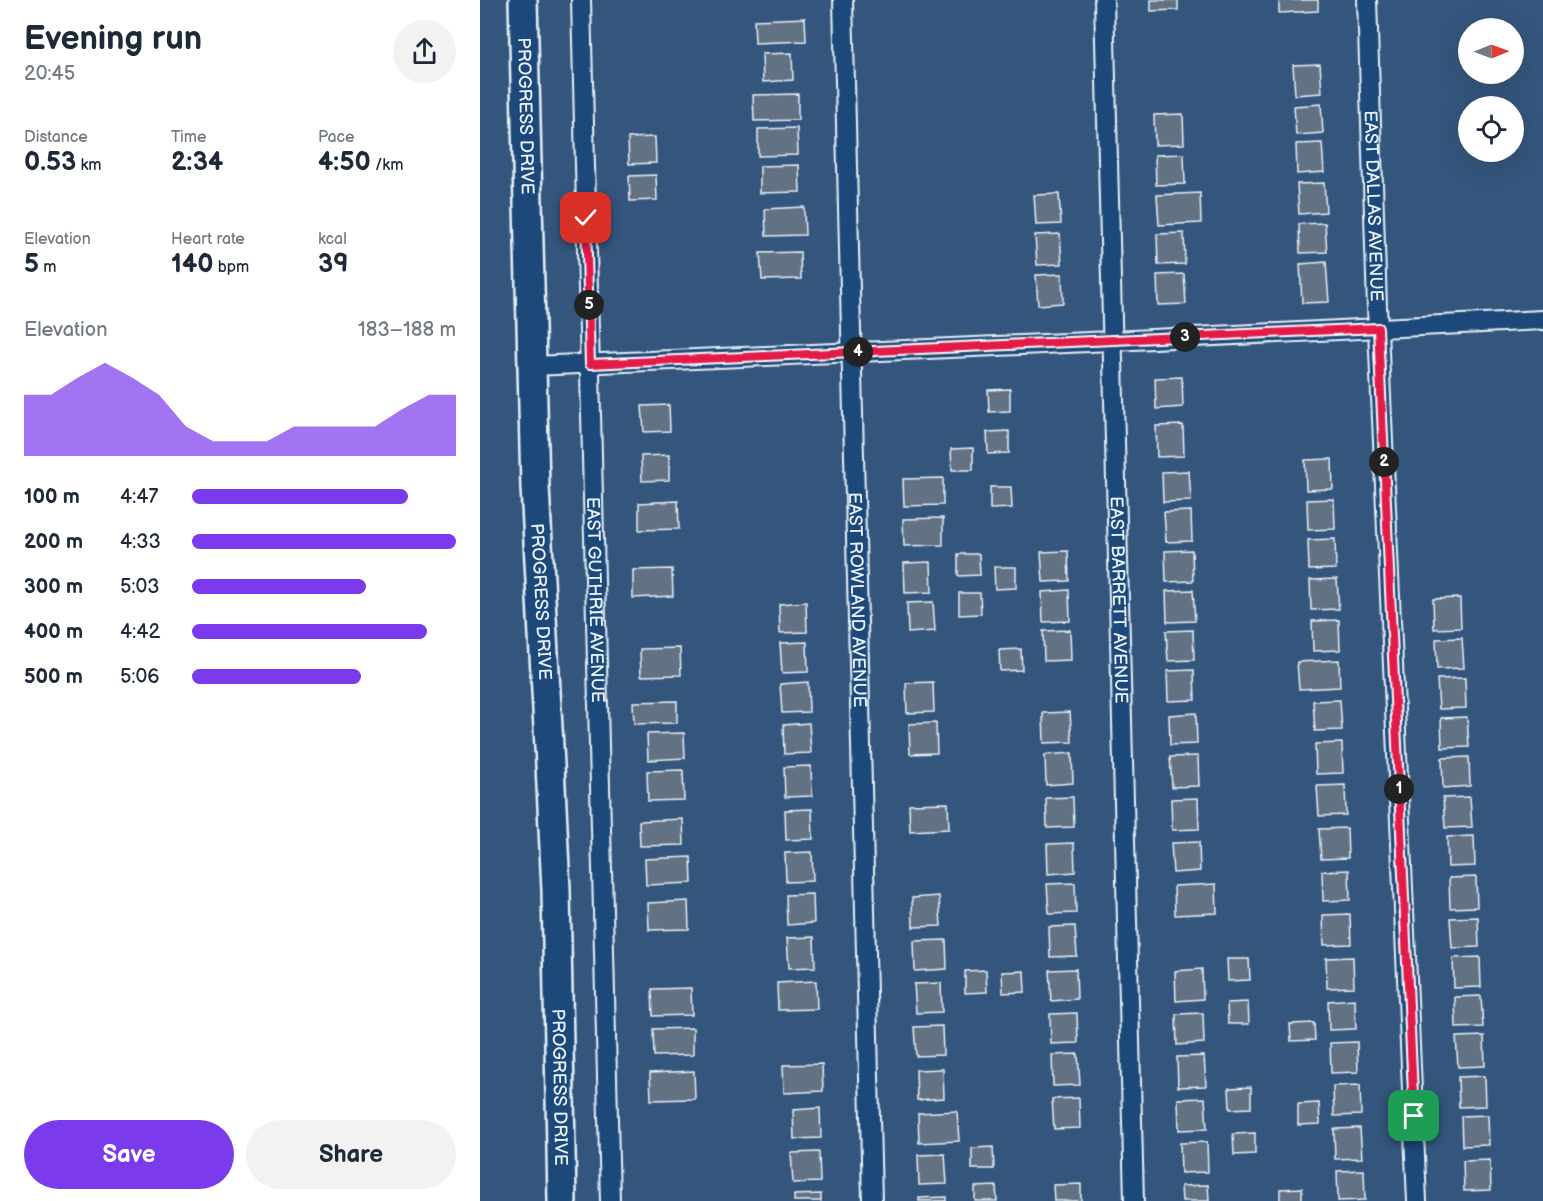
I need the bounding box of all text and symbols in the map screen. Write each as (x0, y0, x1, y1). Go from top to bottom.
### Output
north arrow (1458, 18, 1524, 84)
map controls (1458, 18, 1524, 162)
text: Evening run (24, 19, 202, 59)
button: share (393, 20, 456, 83)
street label: PROGRESS DRIVE (513, 37, 538, 195)
text: 20:45 (24, 62, 75, 86)
button: locate (1458, 96, 1524, 162)
street label: EAST DALLAS AVENUE (1360, 110, 1387, 302)
text: Distance (24, 128, 88, 147)
text: Time (171, 128, 206, 147)
text: Pace (318, 128, 354, 147)
text: 0.53 (24, 147, 76, 178)
text: 2:34 (171, 147, 223, 178)
text: 4:50 (318, 147, 371, 178)
text: km (76, 156, 102, 175)
text: /km (371, 156, 403, 175)
pin (560, 192, 611, 243)
icon: check (569, 201, 602, 234)
text: Elevation (24, 230, 91, 249)
text: Heart rate (171, 230, 245, 249)
text: kcal (318, 230, 347, 249)
text: 5 (24, 249, 39, 280)
text: 140 (171, 249, 213, 280)
text: 39 (318, 249, 348, 280)
text: m (39, 258, 57, 277)
text: bpm (213, 258, 249, 277)
pin: 5 (574, 290, 604, 320)
text: 5 (584, 295, 594, 314)
text: Elevation (24, 318, 107, 342)
text: 183–188 m (358, 318, 456, 342)
pin: 3 (1170, 322, 1200, 352)
text: 3 (1180, 327, 1190, 346)
pin: 4 (843, 337, 873, 367)
text: 4 (853, 342, 863, 361)
pin: 2 (1369, 447, 1399, 477)
text: 2 (1379, 452, 1389, 471)
text: 100 m (24, 485, 80, 509)
text: 4:47 (120, 485, 158, 509)
street label: EAST ROWLAND AVENUE (844, 492, 870, 708)
street label: EAST BARRETT AVENUE (1105, 496, 1132, 704)
street label: EAST GUTHRIE AVENUE (582, 497, 608, 703)
street label: PROGRESS DRIVE (526, 523, 555, 681)
text: 200 m (24, 530, 83, 554)
text: 4:33 (120, 530, 161, 554)
text: 300 m (24, 575, 83, 599)
text: 5:03 (120, 575, 160, 599)
text: 400 m (24, 620, 83, 644)
text: 4:42 (120, 620, 160, 644)
text: 500 m (24, 665, 83, 689)
text: 5:06 (120, 665, 159, 689)
pin: 1 (1384, 774, 1414, 804)
text: 1 (1396, 779, 1402, 798)
street label: PROGRESS DRIVE (547, 1009, 571, 1166)
pin (1388, 1090, 1439, 1141)
icon: arrive (1397, 1099, 1430, 1132)
button: Save (24, 1120, 234, 1189)
button: Share (246, 1120, 456, 1189)

